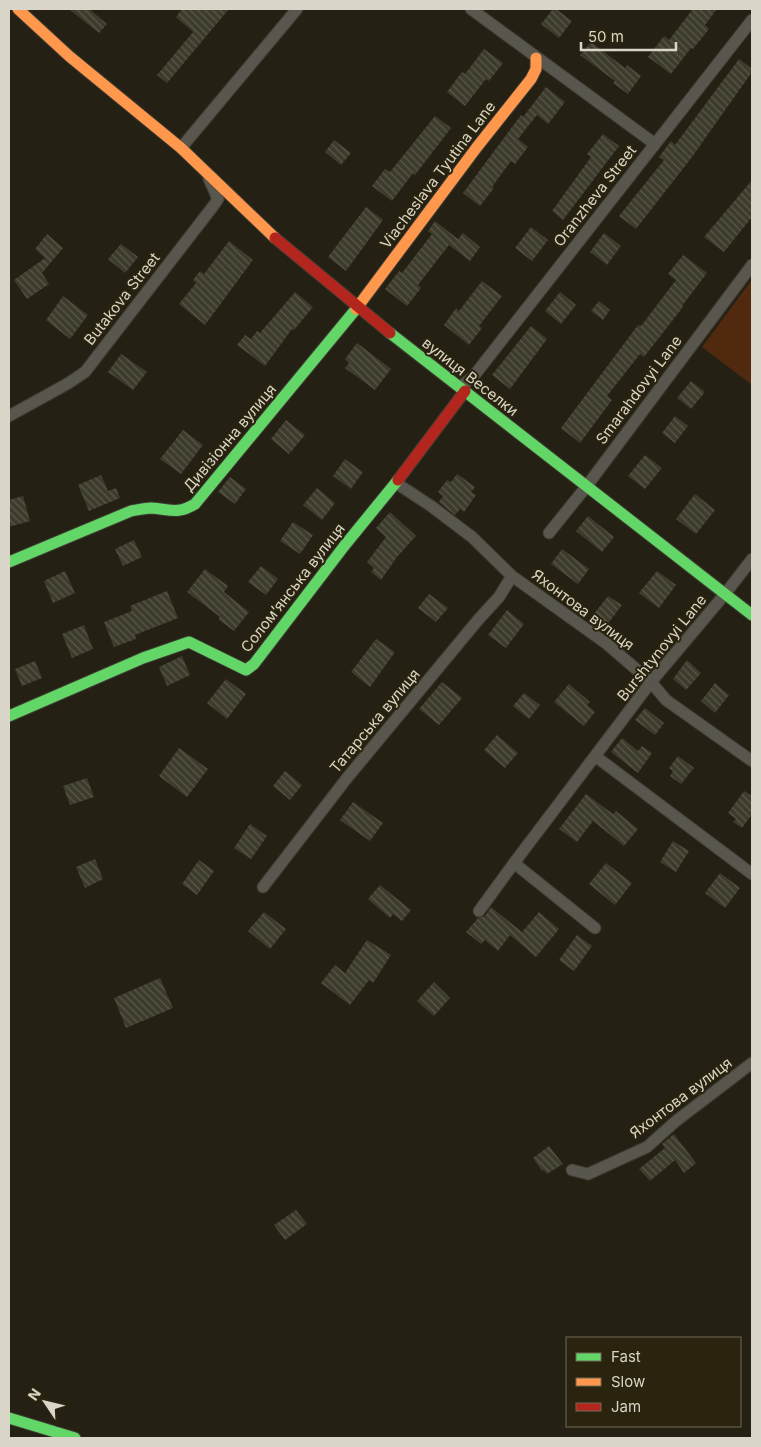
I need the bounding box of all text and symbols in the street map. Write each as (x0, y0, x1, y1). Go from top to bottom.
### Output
scale bar (581, 20, 676, 52)
text: 50 m (588, 27, 624, 46)
street label: Viacheslava Tyutina Lane (376, 97, 499, 252)
street label: Oranzheva Street (549, 141, 640, 250)
street label: Butakova Street (80, 249, 164, 349)
street label: Smarahdovyi Lane (592, 332, 686, 448)
street label: вулиця Веселки (418, 333, 522, 420)
street label: Дивізіонна вулиця (179, 380, 280, 495)
street label: Соломʼянська вулиця (236, 519, 349, 656)
street label: Яхонтова вулиця (528, 565, 638, 654)
street label: Burshtynovyi Lane (613, 591, 710, 705)
street label: Татарська вулиця (325, 665, 424, 777)
street label: Яхонтова вулиця (626, 1053, 736, 1142)
legend (566, 1337, 741, 1427)
text: Fast (611, 1347, 641, 1366)
text: Slow (611, 1372, 645, 1391)
north arrow (20, 1377, 70, 1427)
text: N (24, 1385, 44, 1404)
text: Jam (611, 1397, 641, 1416)

